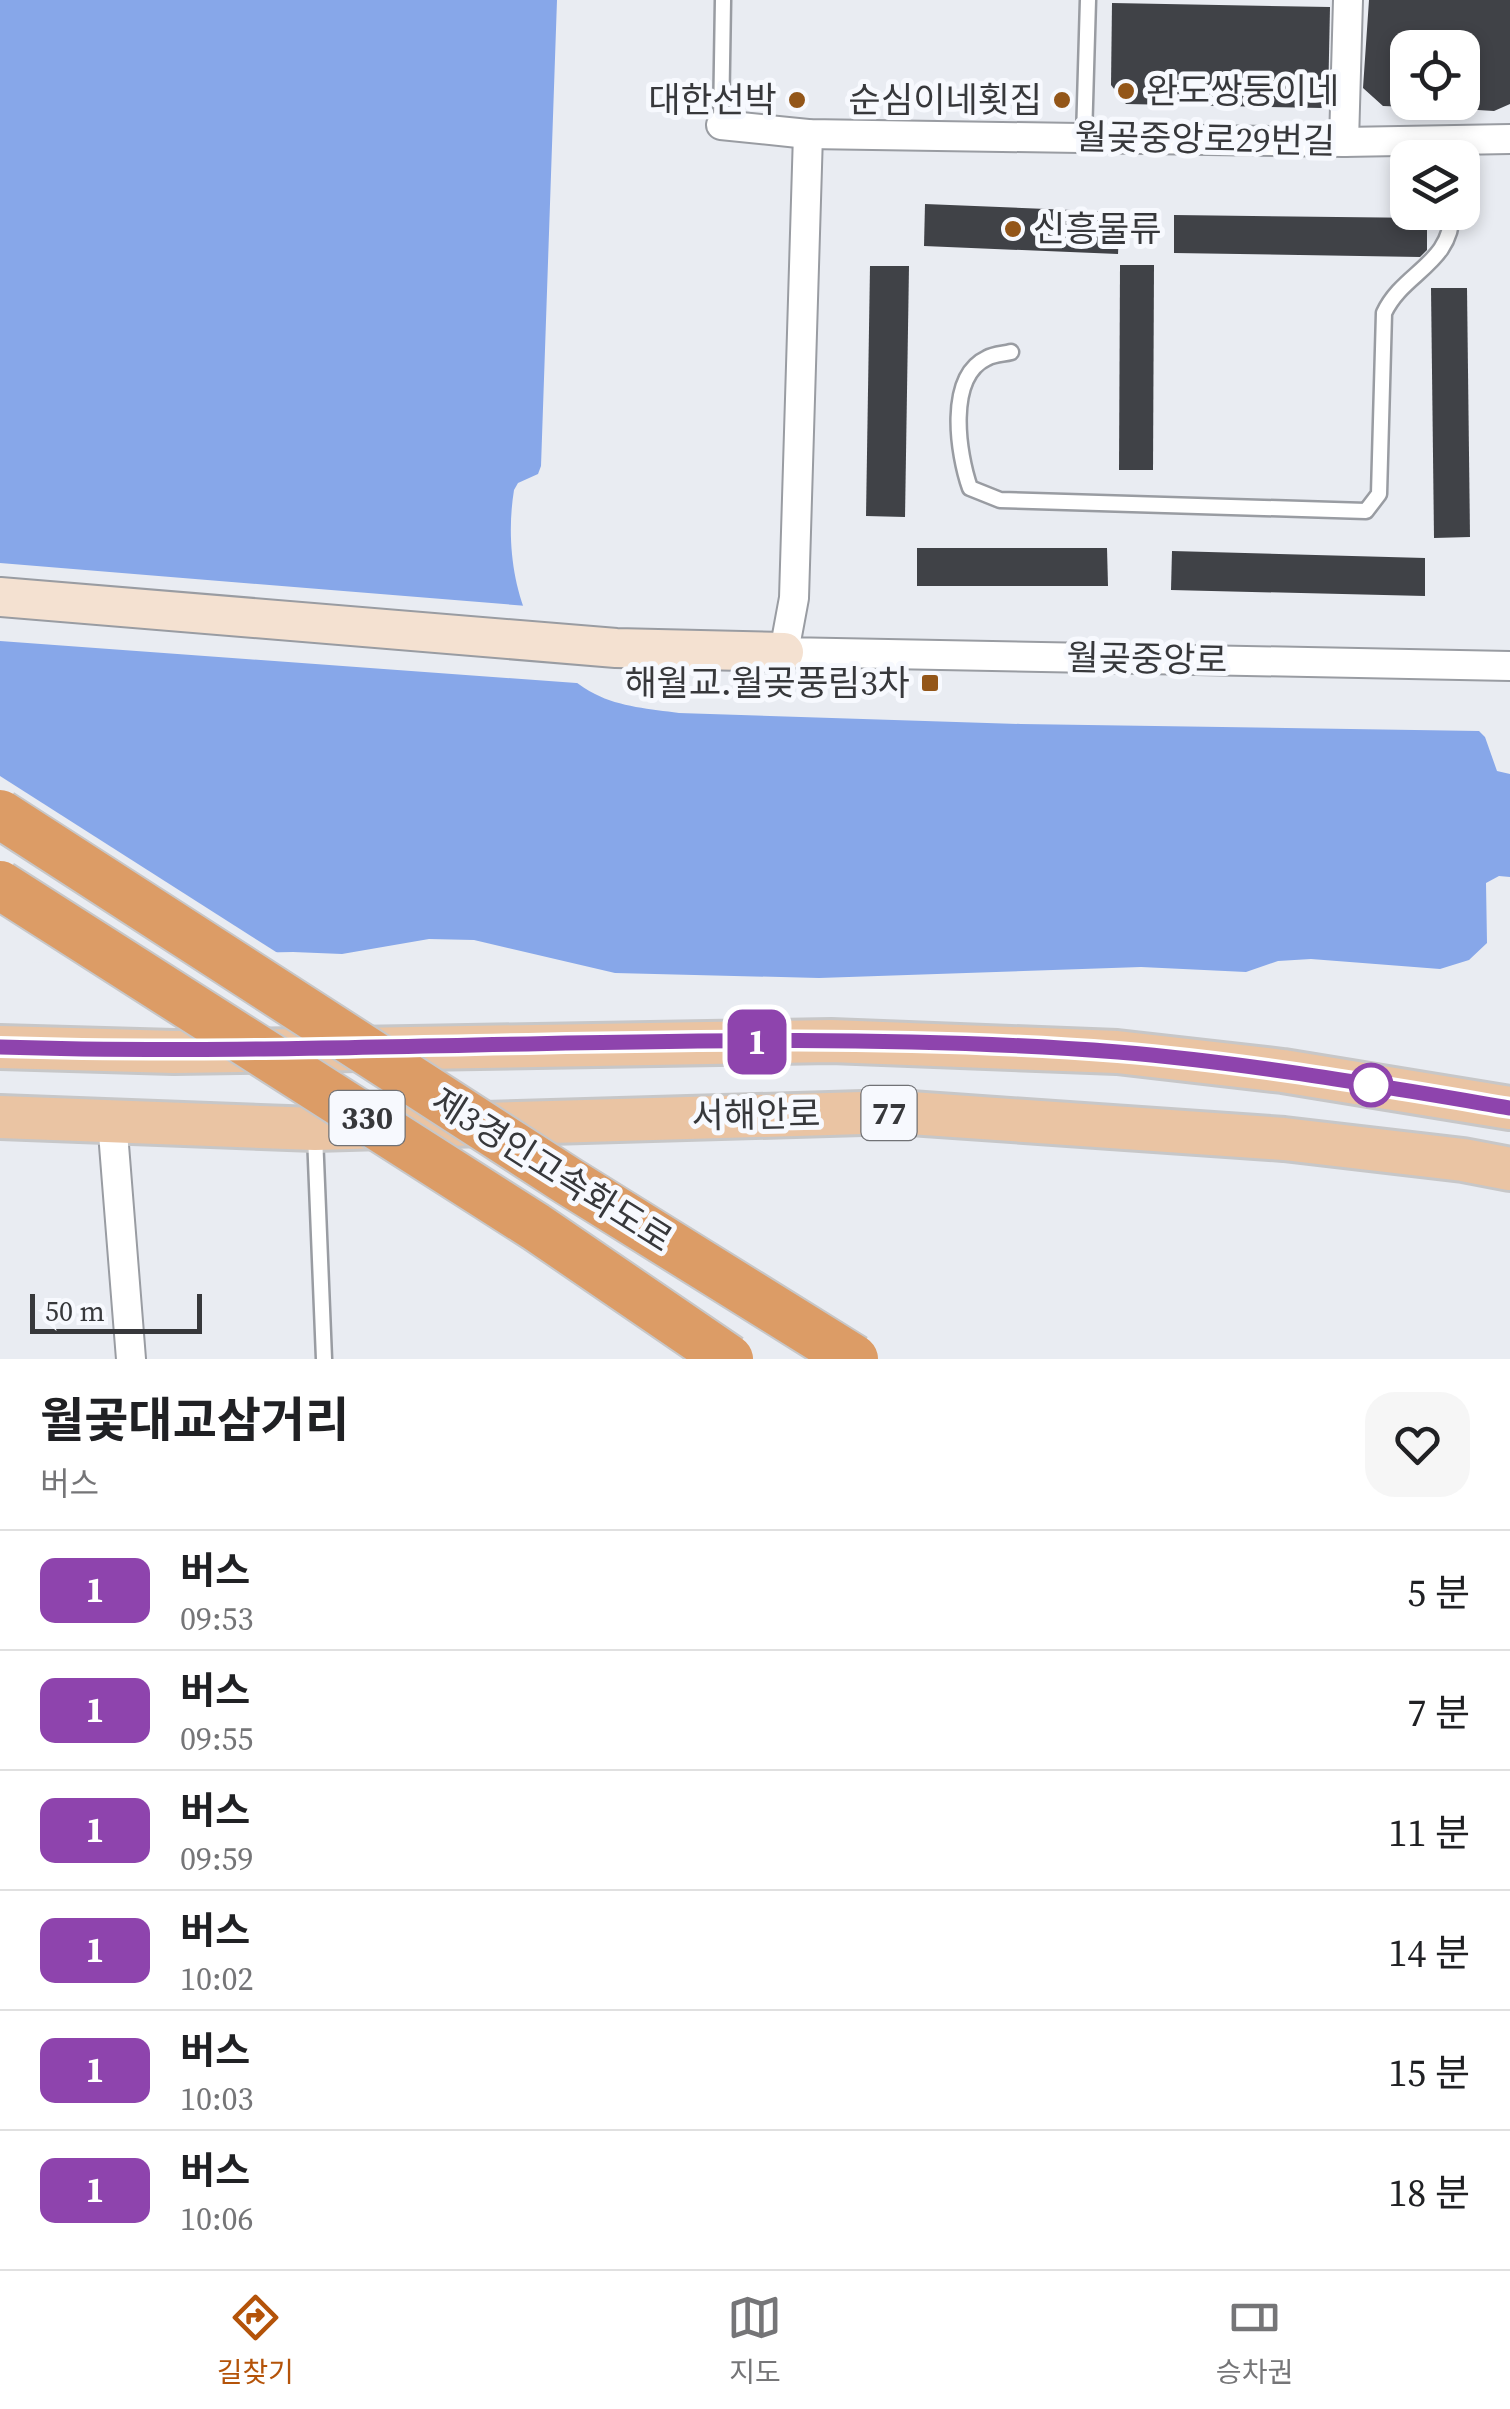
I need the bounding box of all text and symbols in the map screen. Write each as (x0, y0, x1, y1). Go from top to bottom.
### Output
map controls (1390, 30, 1480, 230)
button: locate (1390, 30, 1480, 120)
place label: 완도쌍둥이네 (1146, 67, 1339, 115)
place label: 대한선박 (648, 76, 777, 124)
place label: 순심이네횟집 (849, 76, 1042, 124)
marker: 완도쌍둥이네 (1115, 80, 1137, 102)
marker: 대한선박 (786, 89, 808, 111)
marker: 순심이네횟집 (1051, 89, 1073, 111)
street label: 월곶중앙로29번길 (1074, 113, 1336, 165)
button: layers (1390, 140, 1480, 230)
place label: 신흥물류 (1033, 205, 1162, 253)
marker: 신흥물류 (1002, 218, 1024, 240)
street label: 월곶중앙로 (1066, 634, 1228, 684)
place label: 해월교.월곶풍림3차 (624, 659, 910, 707)
marker: 해월교.월곶풍림3차 (919, 672, 941, 694)
line badge: 1 (724, 1010, 790, 1074)
text: 1 (748, 1018, 766, 1066)
unlabelled marker (1350, 1064, 1392, 1106)
street label: 제3경인고속화도로 (423, 1077, 681, 1263)
road number: 77 (862, 1086, 916, 1140)
street label: 서해안로 (691, 1090, 821, 1140)
road number: 330 (330, 1091, 404, 1145)
scale bar (30, 1289, 202, 1334)
text: 50 m (45, 1292, 105, 1330)
text: 월곷대교삼거리 (40, 1387, 349, 1453)
button: heart (1365, 1392, 1470, 1497)
text: 버스 (40, 1462, 99, 1506)
text: 버스 (180, 1545, 250, 1597)
text: 1 (86, 1566, 104, 1614)
text: 5 분 (1407, 1567, 1470, 1619)
text: 09:53 (180, 1597, 254, 1641)
text: 버스 (180, 1665, 250, 1717)
text: 1 (86, 1686, 104, 1734)
text: 7 분 (1407, 1687, 1470, 1739)
text: 09:55 (180, 1717, 254, 1761)
text: 버스 (180, 1785, 250, 1837)
text: 1 (86, 1806, 104, 1854)
text: 11 분 (1388, 1807, 1470, 1859)
text: 09:59 (180, 1837, 254, 1881)
text: 버스 (180, 1905, 250, 1957)
text: 1 (86, 1926, 104, 1974)
text: 14 분 (1388, 1927, 1470, 1979)
text: 10:02 (180, 1957, 254, 2001)
text: 버스 (180, 2025, 250, 2077)
text: 1 (86, 2046, 104, 2094)
text: 15 분 (1388, 2047, 1470, 2099)
text: 10:03 (180, 2077, 254, 2121)
text: 버스 (180, 2145, 250, 2197)
text: 1 (86, 2166, 104, 2214)
text: 18 분 (1388, 2167, 1470, 2219)
text: 10:06 (180, 2197, 254, 2241)
tab: 길찾기 (217, 2290, 294, 2391)
tab: 지도 (727, 2290, 782, 2391)
tab: 승차권 (1216, 2290, 1293, 2391)

